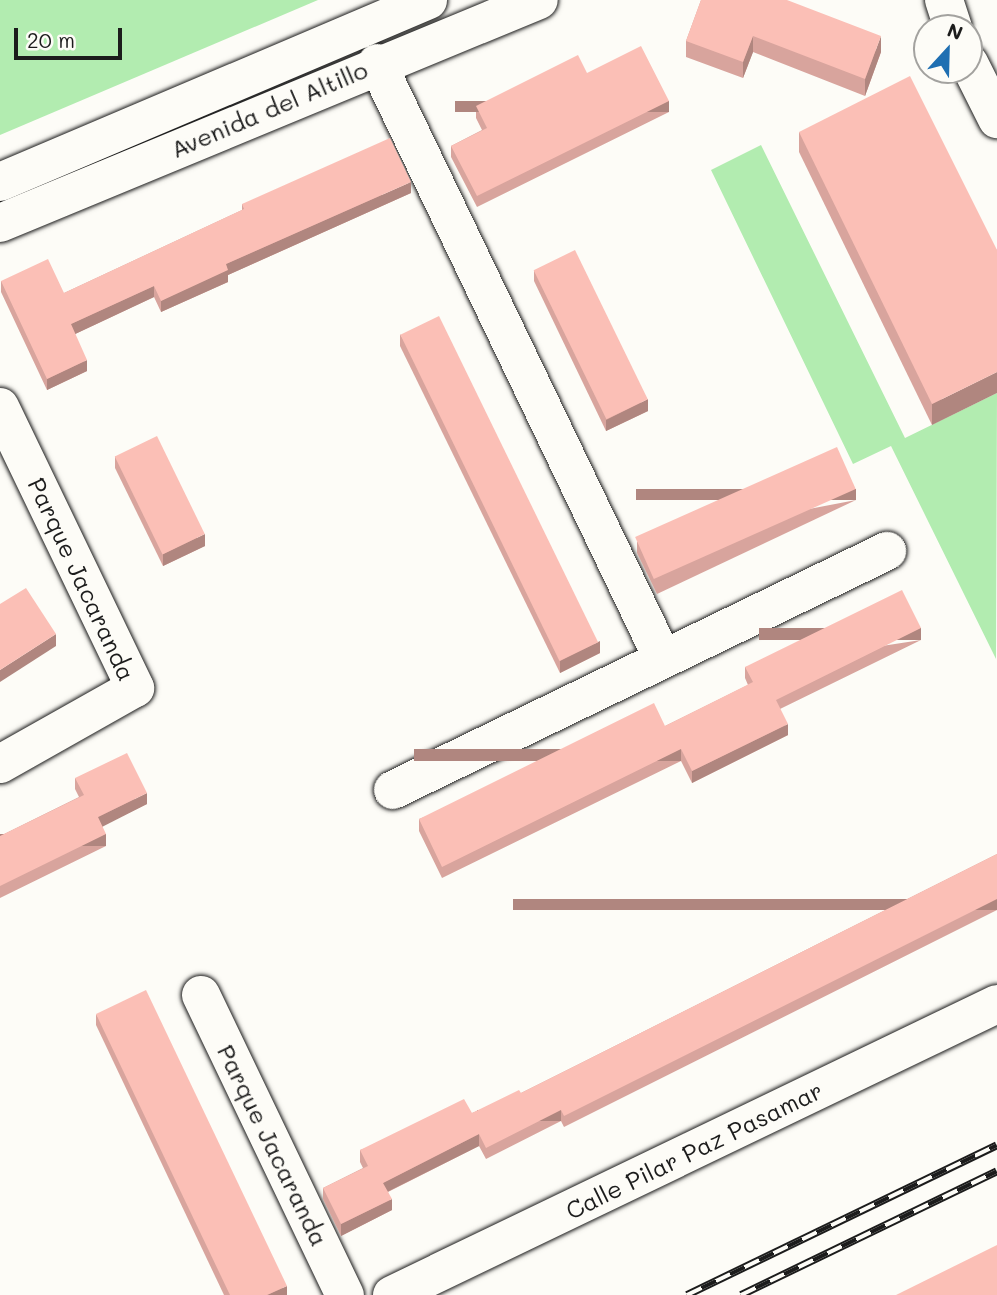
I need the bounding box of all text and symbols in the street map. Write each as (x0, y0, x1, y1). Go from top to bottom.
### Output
scale bar (18, 14, 126, 58)
north arrow (913, 14, 983, 84)
text: N (944, 17, 967, 45)
text: 20 m (27, 26, 75, 53)
street label: Avenida del Altillo (166, 55, 372, 163)
street label: Parque Jacaranda (22, 473, 142, 685)
street label: Parque Jacaranda (212, 1040, 334, 1250)
street label: Calle Pilar Paz Pasamar (561, 1075, 827, 1225)

